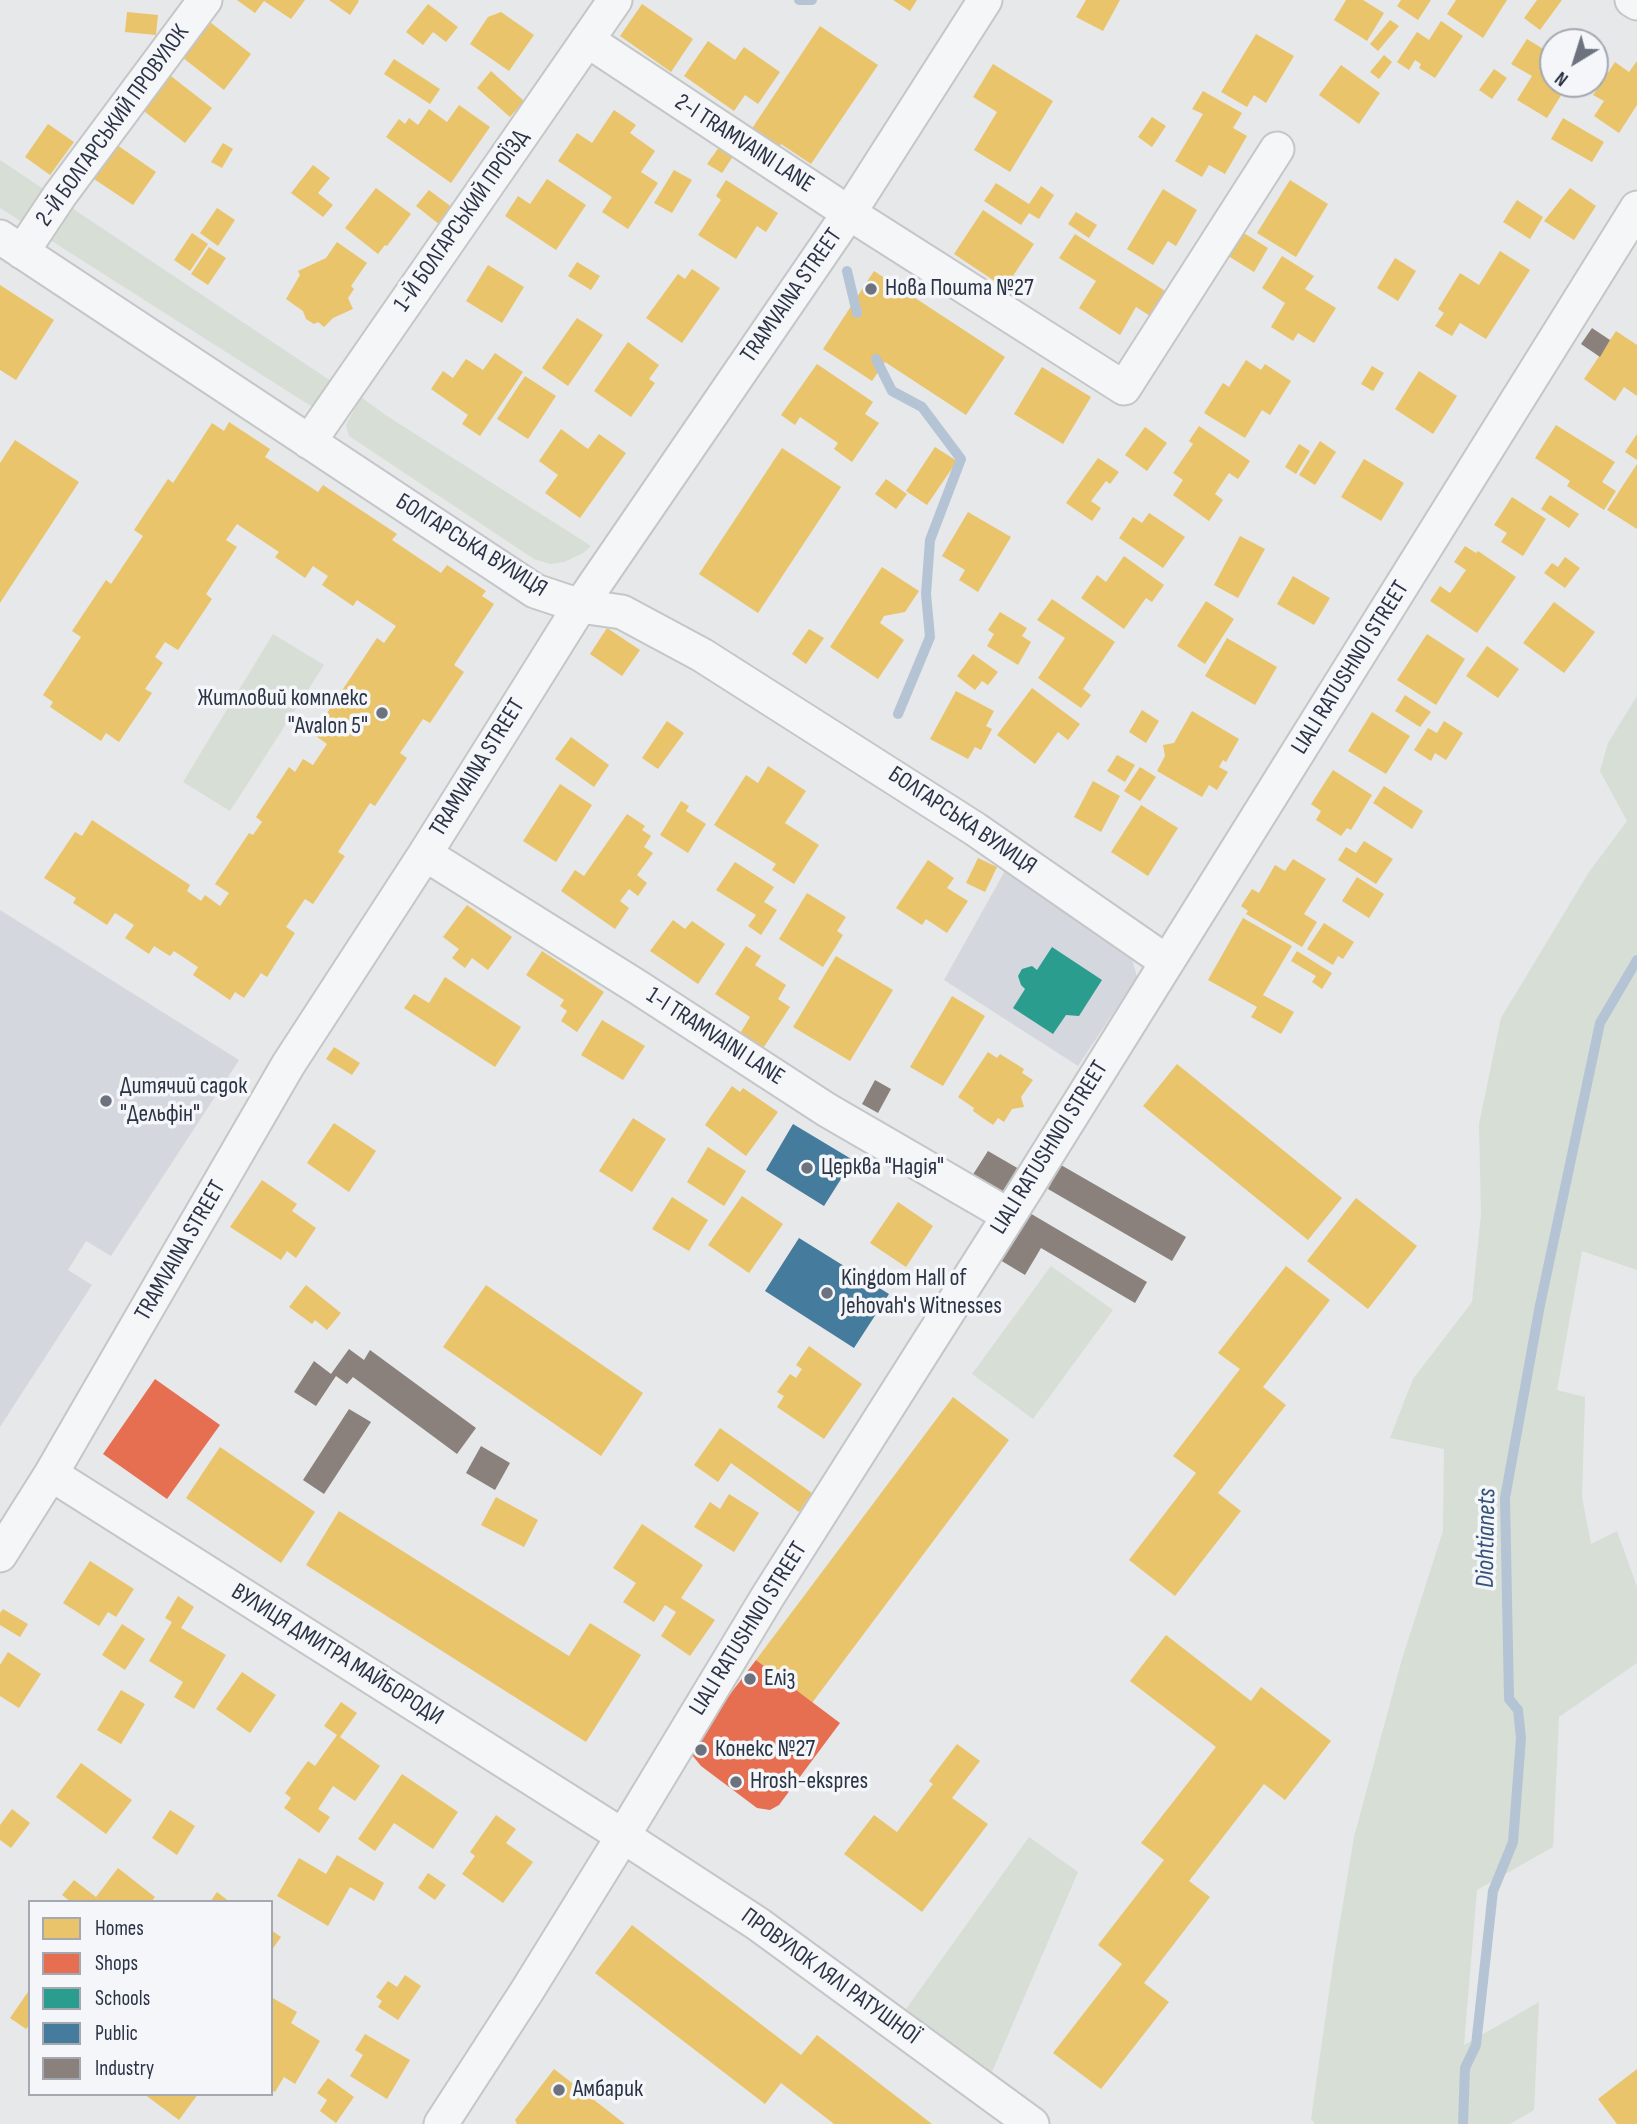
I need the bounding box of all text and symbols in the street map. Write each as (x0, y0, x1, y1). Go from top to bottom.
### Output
street label: 2-Й БОЛГАРСЬКИЙ ПРОВУЛОК (30, 20, 196, 232)
north arrow (1539, 28, 1609, 98)
text: N (1551, 66, 1573, 91)
street label: 2-I TRAMVAINI LANE (669, 88, 819, 200)
street label: 1-Й БОЛГАРСЬКИЙ ПРОЇЗД (388, 124, 536, 318)
street label: TRAMVAINA STREET (735, 223, 849, 369)
place label: Нова Пошта №27 (885, 275, 1034, 303)
marker: Нова Пошта №27 (863, 281, 879, 297)
street label: БОЛГАРСЬКА ВУЛИЦЯ (390, 488, 552, 604)
street label: LIALI RATUSHNOI STREET (1286, 576, 1416, 760)
place label: Житловий комплекс "Avalon 5" (197, 685, 368, 741)
street label: TRAMVAINA STREET (424, 694, 532, 842)
marker: Житловий комплекс "Avalon 5" (374, 705, 390, 721)
street label: БОЛГАРСЬКА ВУЛИЦЯ (882, 761, 1042, 881)
street label: 1-I TRAMVAINI LANE (641, 982, 789, 1092)
street label: LIALI RATUSHNOI STREET (985, 1056, 1115, 1240)
place label: Дитячий садок "Дельфін" (120, 1073, 247, 1129)
marker: Дитячий садок "Дельфін" (98, 1093, 114, 1109)
place label: Церква "Надія" (821, 1154, 944, 1182)
marker: Церква "Надія" (799, 1160, 815, 1176)
street label: TRAMVAINA STREET (129, 1176, 233, 1326)
place label: Kingdom Hall of Jehovah's Witnesses (841, 1265, 1002, 1321)
marker: Kingdom Hall of Jehovah's Witnesses (819, 1285, 835, 1301)
water label: Diohtianets (1471, 1488, 1503, 1588)
street label: LIALI RATUSHNOI STREET (684, 1537, 814, 1721)
street label: ВУЛИЦЯ ДМИТРА МАЙБОРОДИ (226, 1578, 448, 1732)
place label: Еліз (764, 1665, 795, 1693)
marker: Еліз (742, 1671, 758, 1687)
place label: Конекс №27 (715, 1736, 815, 1764)
marker: Конекс №27 (693, 1742, 709, 1758)
place label: Hrosh-ekspres (750, 1768, 868, 1796)
marker: Hrosh-ekspres (728, 1774, 744, 1790)
legend (28, 1900, 273, 2096)
street label: ПРОВУЛОК ЛЯЛІ РАТУШНОЇ (735, 1903, 925, 2051)
text: Homes (95, 1916, 144, 1941)
text: Shops (95, 1951, 138, 1976)
text: Schools (95, 1986, 150, 2011)
text: Public (95, 2021, 138, 2046)
text: Industry (95, 2056, 154, 2081)
place label: Амбарик (573, 2076, 643, 2104)
marker: Амбарик (551, 2082, 567, 2098)

